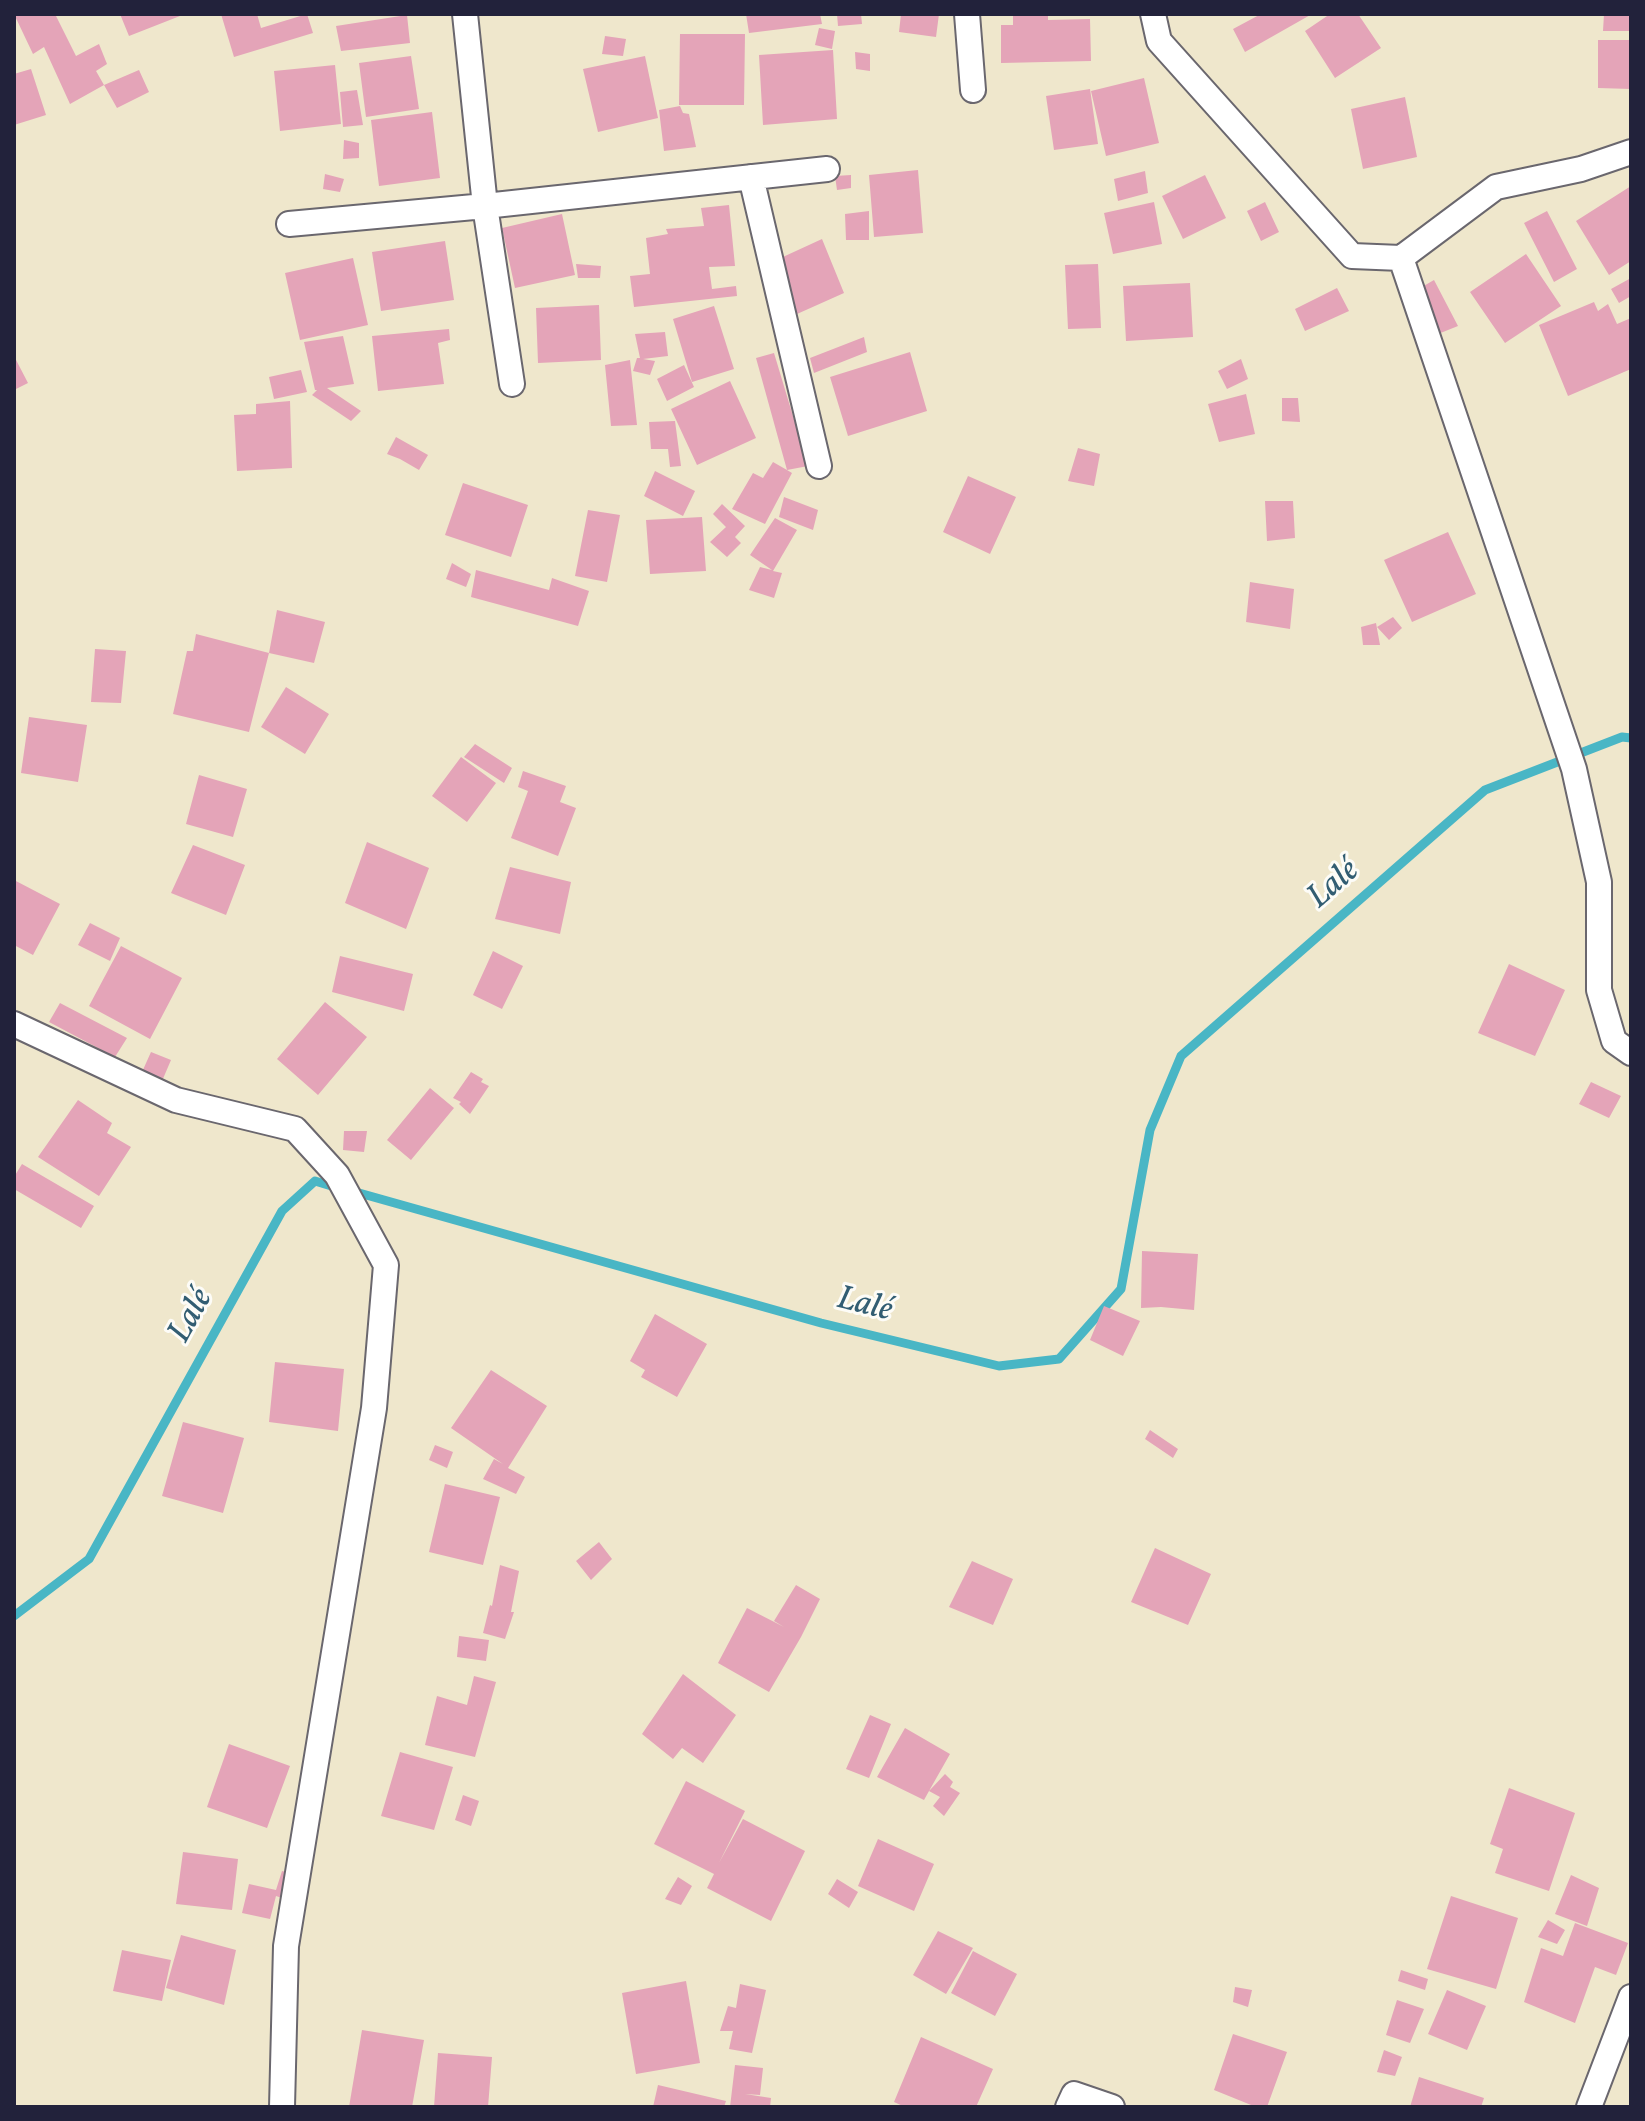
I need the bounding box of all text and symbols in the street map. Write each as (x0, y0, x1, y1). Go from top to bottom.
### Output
water label: Lalé (1301, 852, 1369, 920)
water label: Lalé (832, 1280, 896, 1334)
water label: Lalé (162, 1283, 224, 1351)

